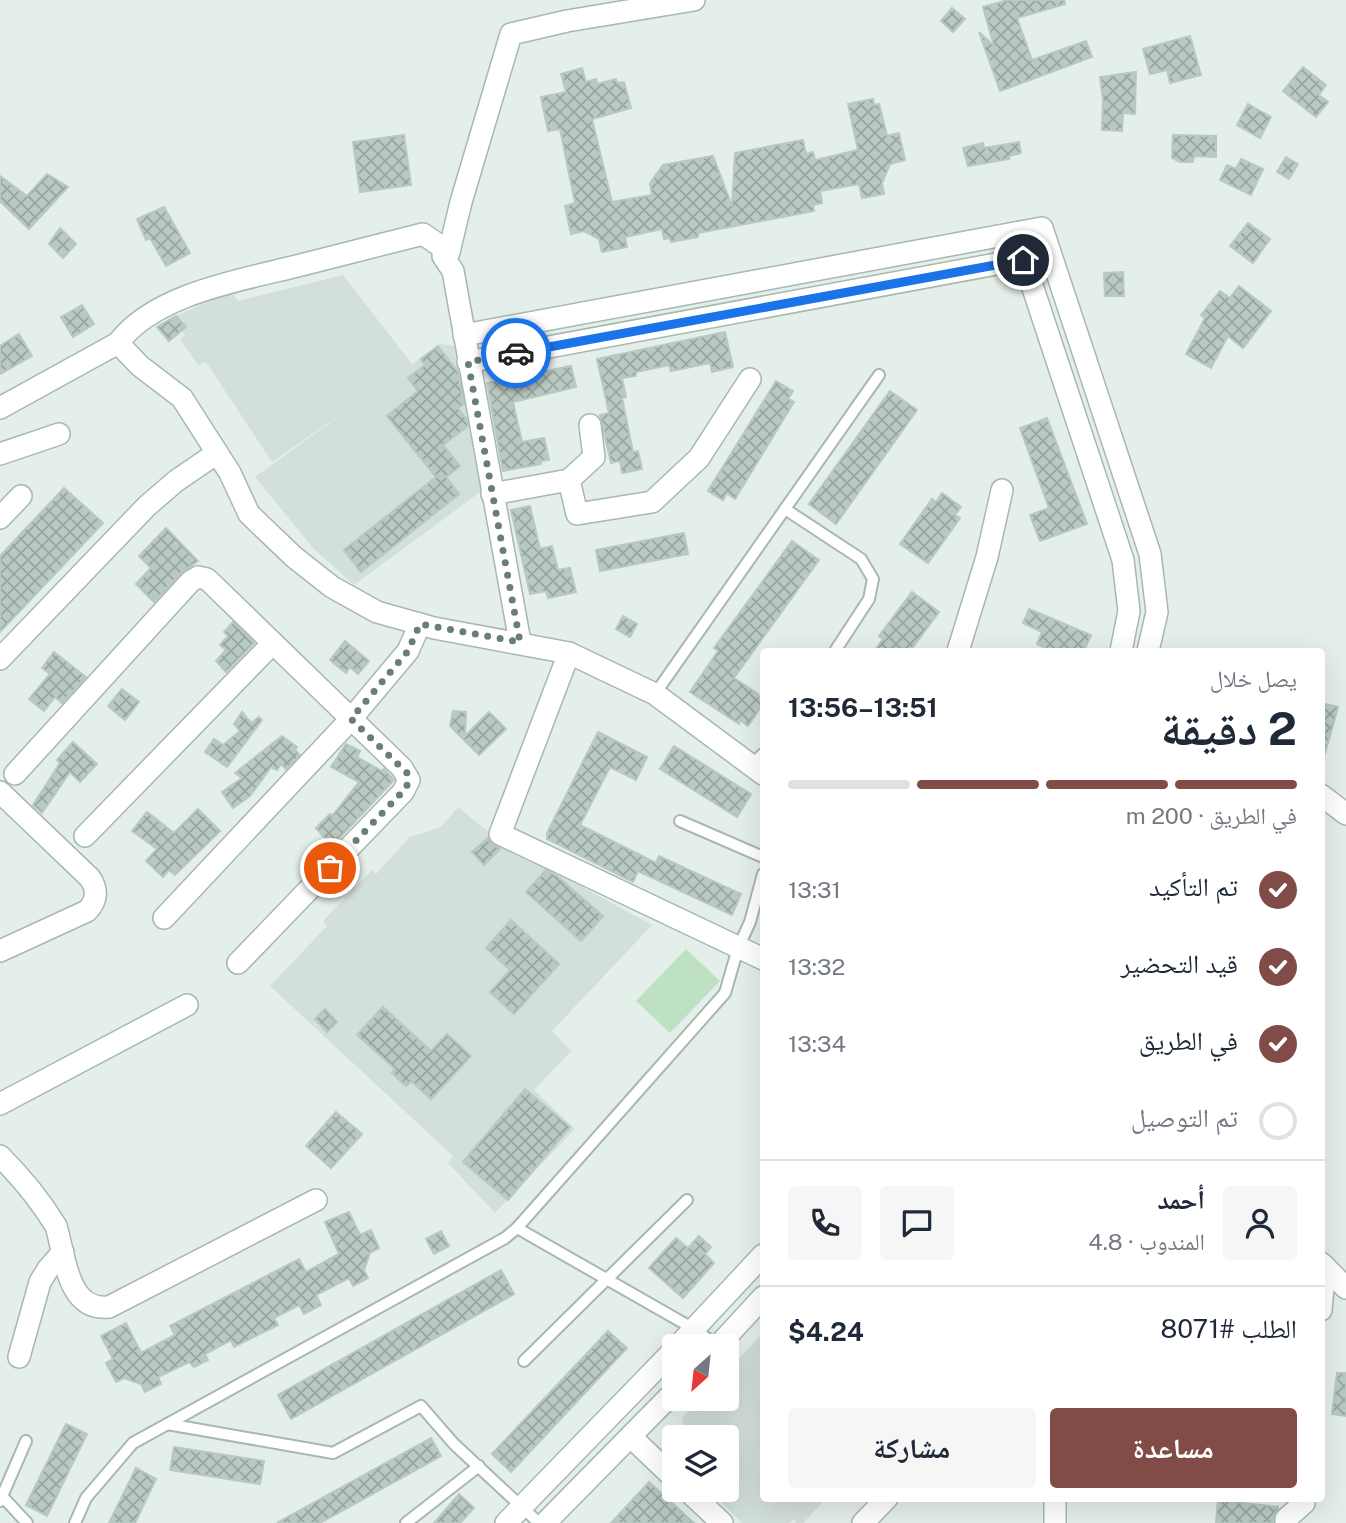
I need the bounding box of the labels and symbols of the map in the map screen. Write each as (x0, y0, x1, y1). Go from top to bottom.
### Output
pin (993, 230, 1053, 290)
courier (481, 318, 551, 388)
pin (300, 838, 360, 898)
north arrow (662, 1334, 738, 1410)

